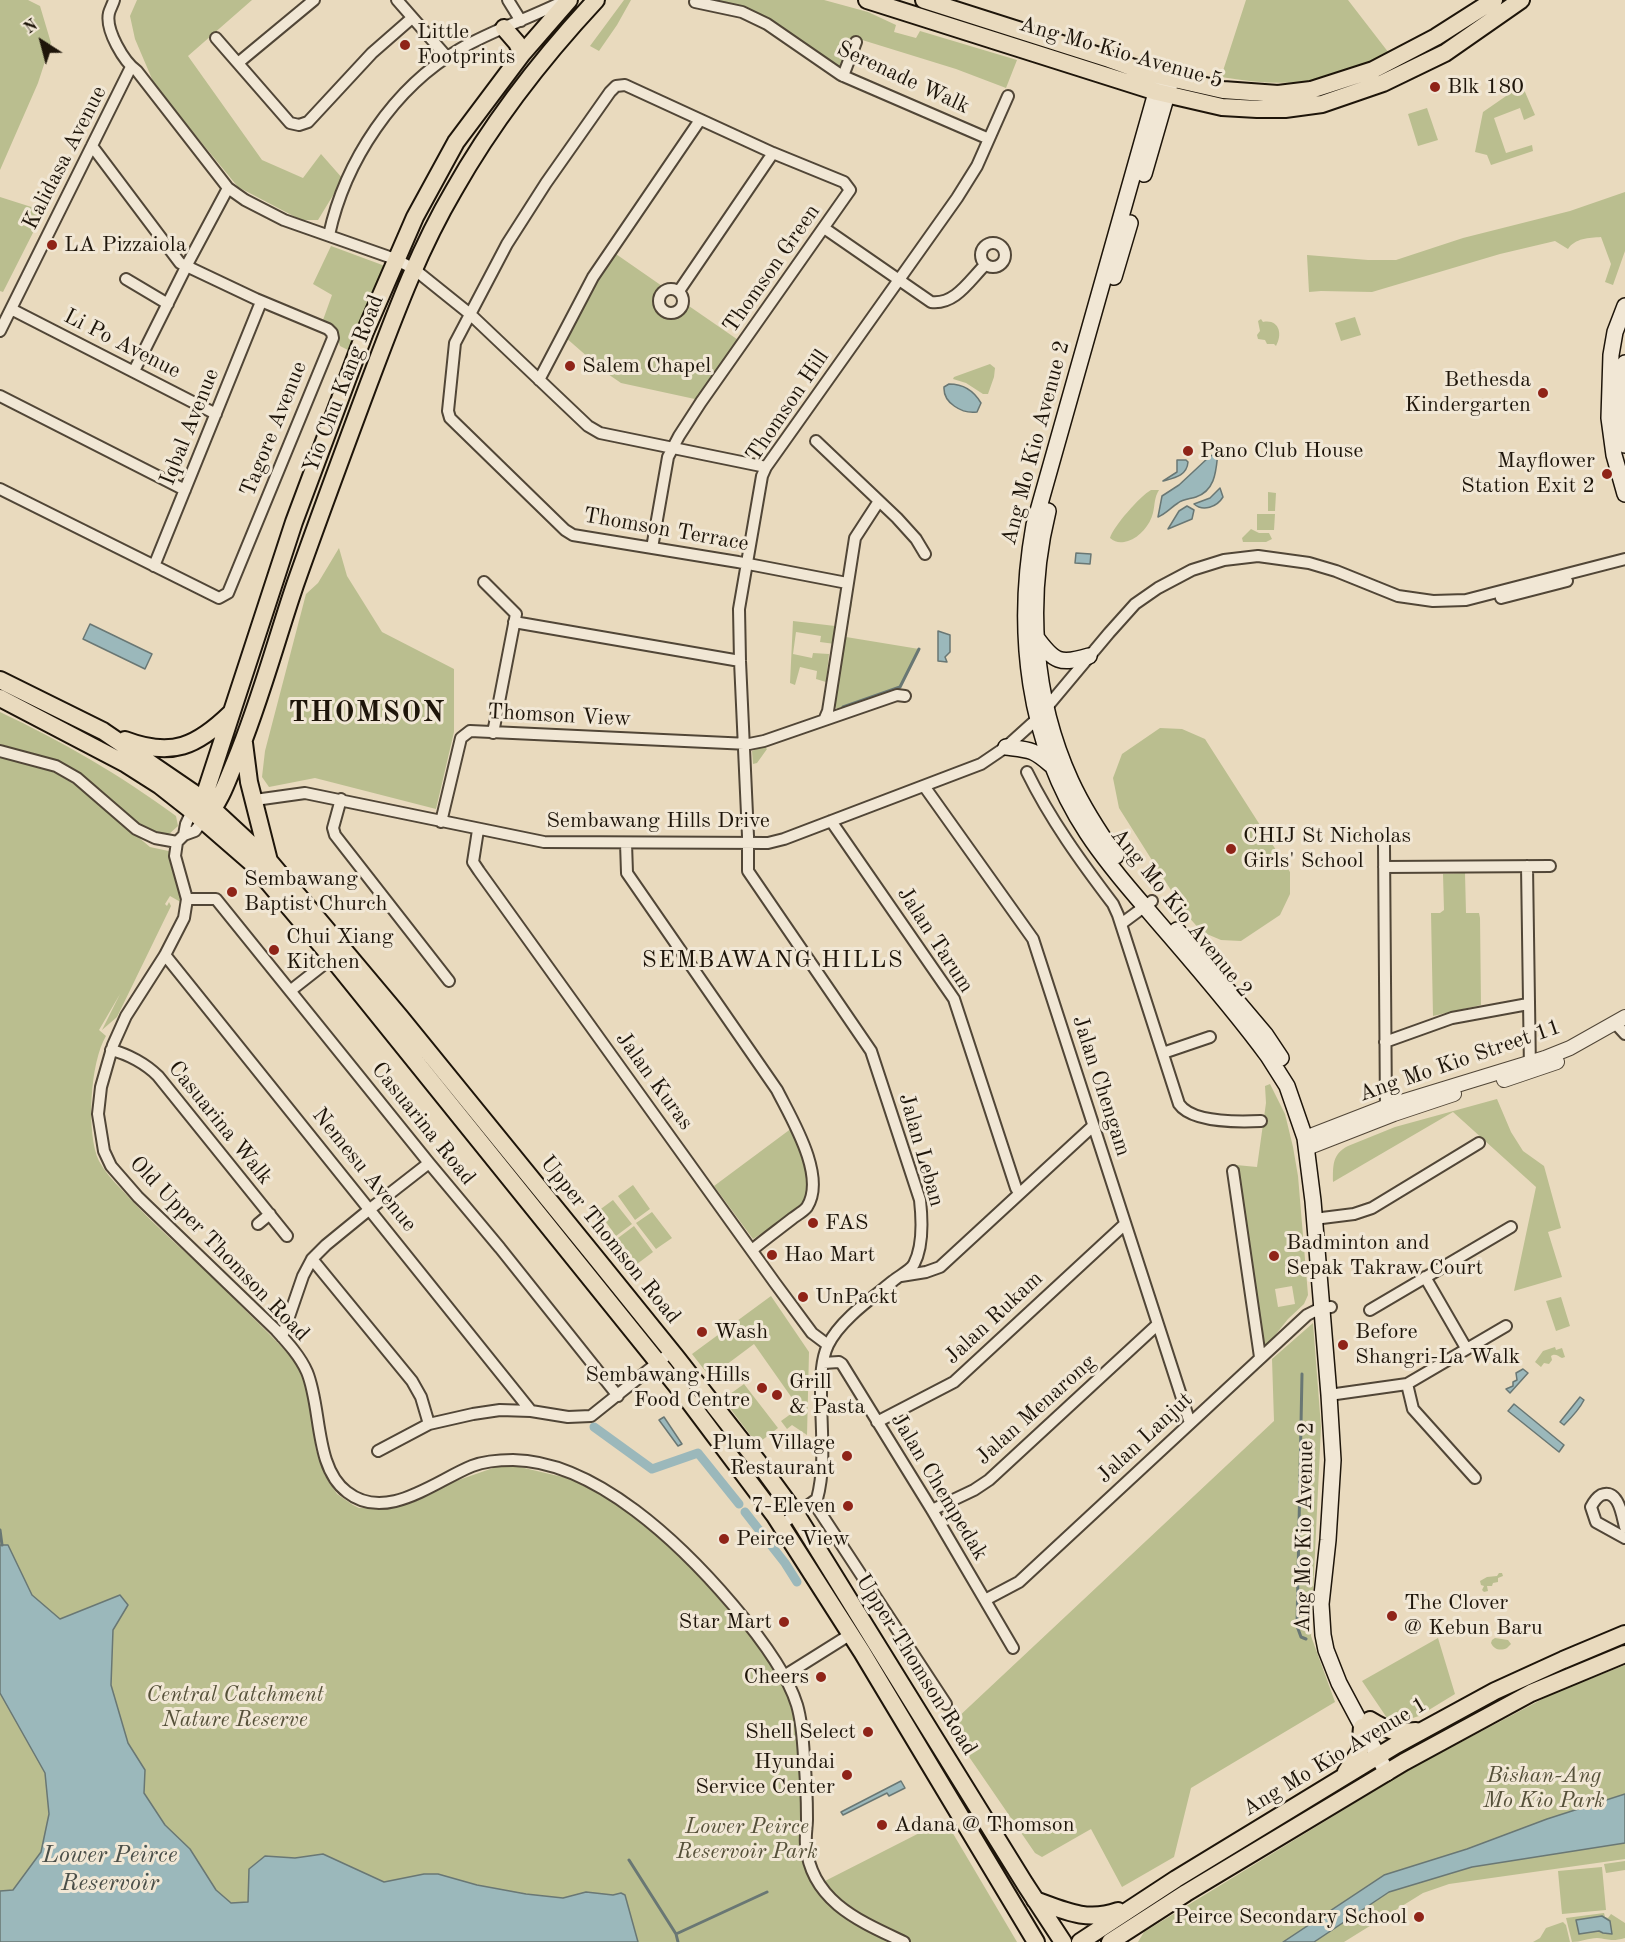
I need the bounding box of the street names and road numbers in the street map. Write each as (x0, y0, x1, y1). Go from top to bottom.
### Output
street label: Ang Mo Kio Avenue 5 (1016, 11, 1226, 95)
street label: Serenade Walk (832, 36, 974, 120)
street label: Kalidasa Avenue (17, 82, 113, 234)
street label: Thomson Green (718, 199, 826, 339)
street label: Yio Chu Kang Road (298, 291, 390, 477)
street label: Li Po Avenue (59, 303, 185, 385)
street label: Ang Mo Kio Avenue 2 (996, 338, 1076, 548)
street label: Thomson Hill (741, 345, 835, 467)
street label: Tagore Avenue (235, 358, 313, 500)
street label: Iqbal Avenue (155, 365, 225, 489)
street label: Thomson Terrace (581, 502, 751, 558)
street label: Thomson View (487, 699, 631, 733)
street label: Sembawang Hills Drive (546, 808, 770, 834)
street label: Ang Mo Kio Avenue 2 (1104, 823, 1258, 1003)
street label: Jalan Tarum (891, 882, 979, 998)
street label: Jalan Chengam (1066, 1012, 1136, 1160)
street label: Ang Mo Kio Street 11 (1356, 1014, 1564, 1108)
street label: Jalan Kuras (609, 1027, 699, 1135)
street label: Casuarina Walk (162, 1056, 278, 1190)
street label: Casuarina Road (365, 1057, 481, 1191)
street label: Jalan Leban (892, 1090, 950, 1210)
street label: Nemesu Avenue (306, 1103, 422, 1237)
street label: Old Upper Thomson Road (123, 1151, 315, 1347)
street label: Upper Thomson Road (534, 1151, 686, 1329)
street label: Jalan Rukam (939, 1266, 1049, 1370)
street label: Jalan Menarong (970, 1349, 1102, 1471)
street label: Jalan Lanjut (1092, 1387, 1198, 1489)
street label: Jalan Chempedak (885, 1409, 993, 1565)
street label: Ang Mo Kio Avenue 2 (1290, 1421, 1320, 1633)
street label: Upper Thomson Road (849, 1569, 983, 1761)
street label: Ang Mo Kio Avenue 1 (1238, 1691, 1432, 1823)

